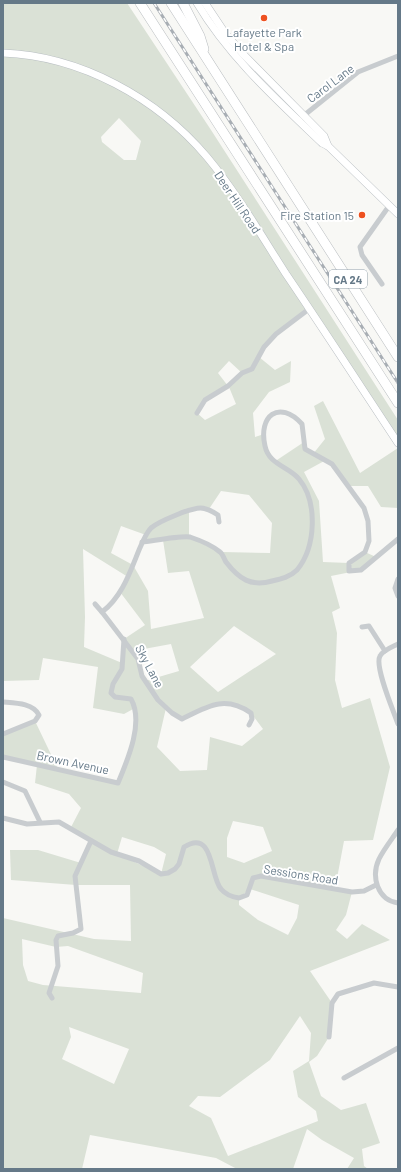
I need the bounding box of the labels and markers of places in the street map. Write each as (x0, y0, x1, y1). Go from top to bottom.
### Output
marker: Lafayette Park Hotel & Spa (259, 13, 269, 23)
place label: Lafayette Park Hotel & Spa (226, 25, 302, 53)
place label: Fire Station 15 (280, 208, 354, 222)
marker: Fire Station 15 (357, 210, 367, 220)

